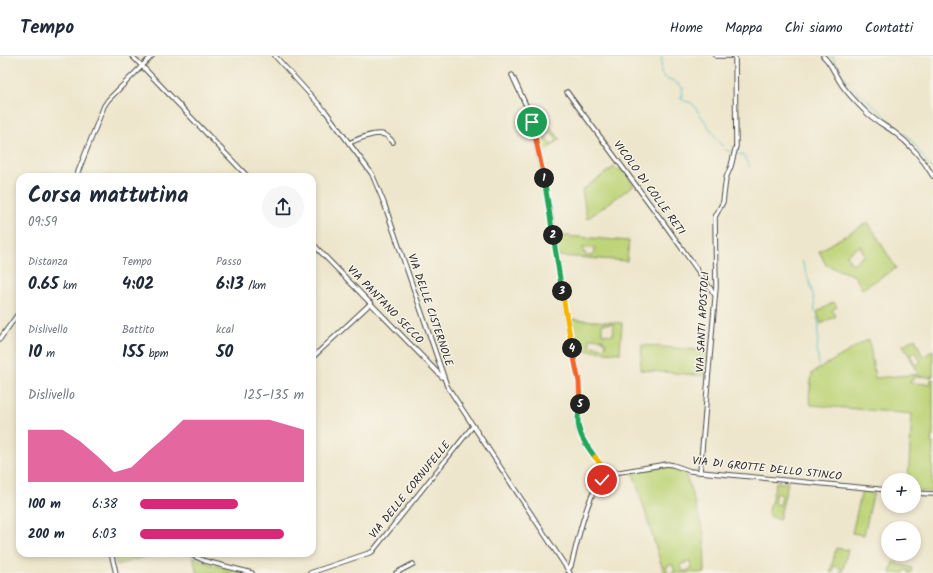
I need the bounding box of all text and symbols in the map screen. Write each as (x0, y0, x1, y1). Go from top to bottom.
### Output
text: Tempo (20, 13, 74, 43)
text: Home (670, 17, 703, 39)
text: Mappa (725, 17, 762, 39)
text: Chi siamo (784, 17, 843, 39)
text: Contatti (865, 17, 913, 39)
pin (515, 105, 549, 139)
icon: arrive (521, 111, 543, 133)
street label: VICOLO DI COLLE RETI (609, 137, 689, 239)
pin: 1 (534, 168, 554, 188)
text: 1 (542, 169, 546, 187)
text: Corsa mattutina (28, 179, 188, 214)
button: share (262, 186, 304, 228)
text: 09:59 (28, 212, 57, 233)
pin: 2 (543, 225, 563, 245)
text: 2 (550, 226, 556, 244)
street label: VIA DELLE CISTERNOLE (402, 251, 458, 369)
text: Distanza (28, 253, 68, 271)
text: Tempo (122, 253, 152, 271)
text: Passo (216, 253, 242, 271)
street label: VIA PANTANO SECCO (342, 261, 428, 349)
text: 0.65 (28, 271, 59, 298)
text: 4:02 (122, 271, 154, 298)
text: 6:13 (216, 271, 244, 298)
street label: VIA SANTI APOSTOLI (691, 271, 715, 373)
text: km (59, 277, 77, 295)
text: /km (244, 277, 266, 295)
pin: 3 (552, 281, 572, 301)
text: 3 (559, 282, 565, 300)
text: Dislivello (28, 321, 68, 339)
text: Battito (122, 321, 155, 339)
text: kcal (216, 321, 234, 339)
pin: 4 (562, 338, 582, 358)
text: 10 (28, 339, 42, 366)
text: 155 (122, 339, 144, 366)
text: 50 (216, 339, 233, 366)
text: 4 (569, 339, 575, 357)
text: m (42, 345, 55, 363)
text: bpm (144, 345, 169, 363)
text: Dislivello (28, 385, 75, 406)
text: 125–135 m (243, 385, 304, 406)
pin: 5 (570, 394, 590, 414)
text: 5 (577, 395, 583, 413)
street label: VIA DELLE CORNUFELLE (365, 437, 455, 543)
street label: VIA DI GROTTE DELLO STINCO (691, 452, 843, 486)
pin (585, 463, 619, 497)
icon: check (591, 469, 613, 491)
map controls (881, 473, 921, 561)
button: + (881, 473, 921, 513)
text: 100 m (28, 494, 61, 515)
text: 6:38 (92, 494, 118, 515)
button: − (881, 521, 921, 561)
text: 200 m (28, 524, 65, 545)
text: 6:03 (92, 524, 116, 545)

